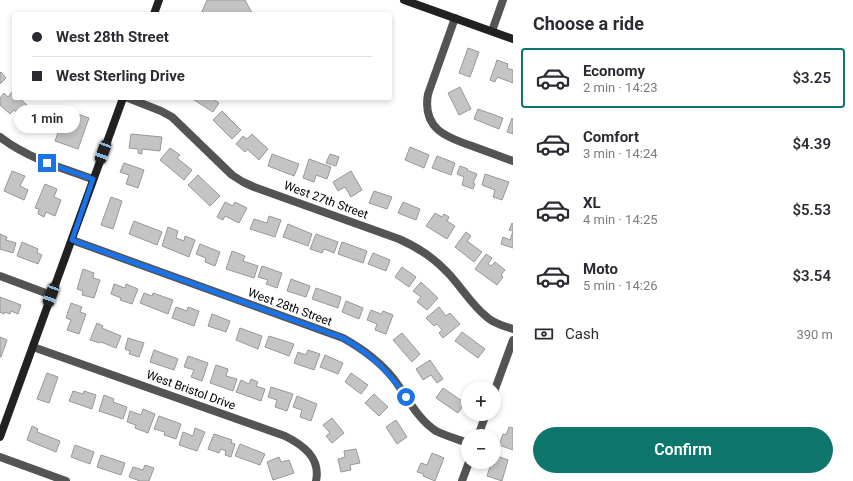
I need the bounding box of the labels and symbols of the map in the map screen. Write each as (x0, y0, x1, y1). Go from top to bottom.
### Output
callout: 1 min (14, 105, 80, 133)
car (93, 139, 113, 165)
route end (38, 154, 56, 172)
street label: West 27th Street (282, 178, 370, 222)
car (41, 282, 61, 308)
street label: West 28th Street (246, 285, 334, 329)
street label: West Bristol Drive (144, 367, 238, 413)
route start (397, 388, 415, 406)

